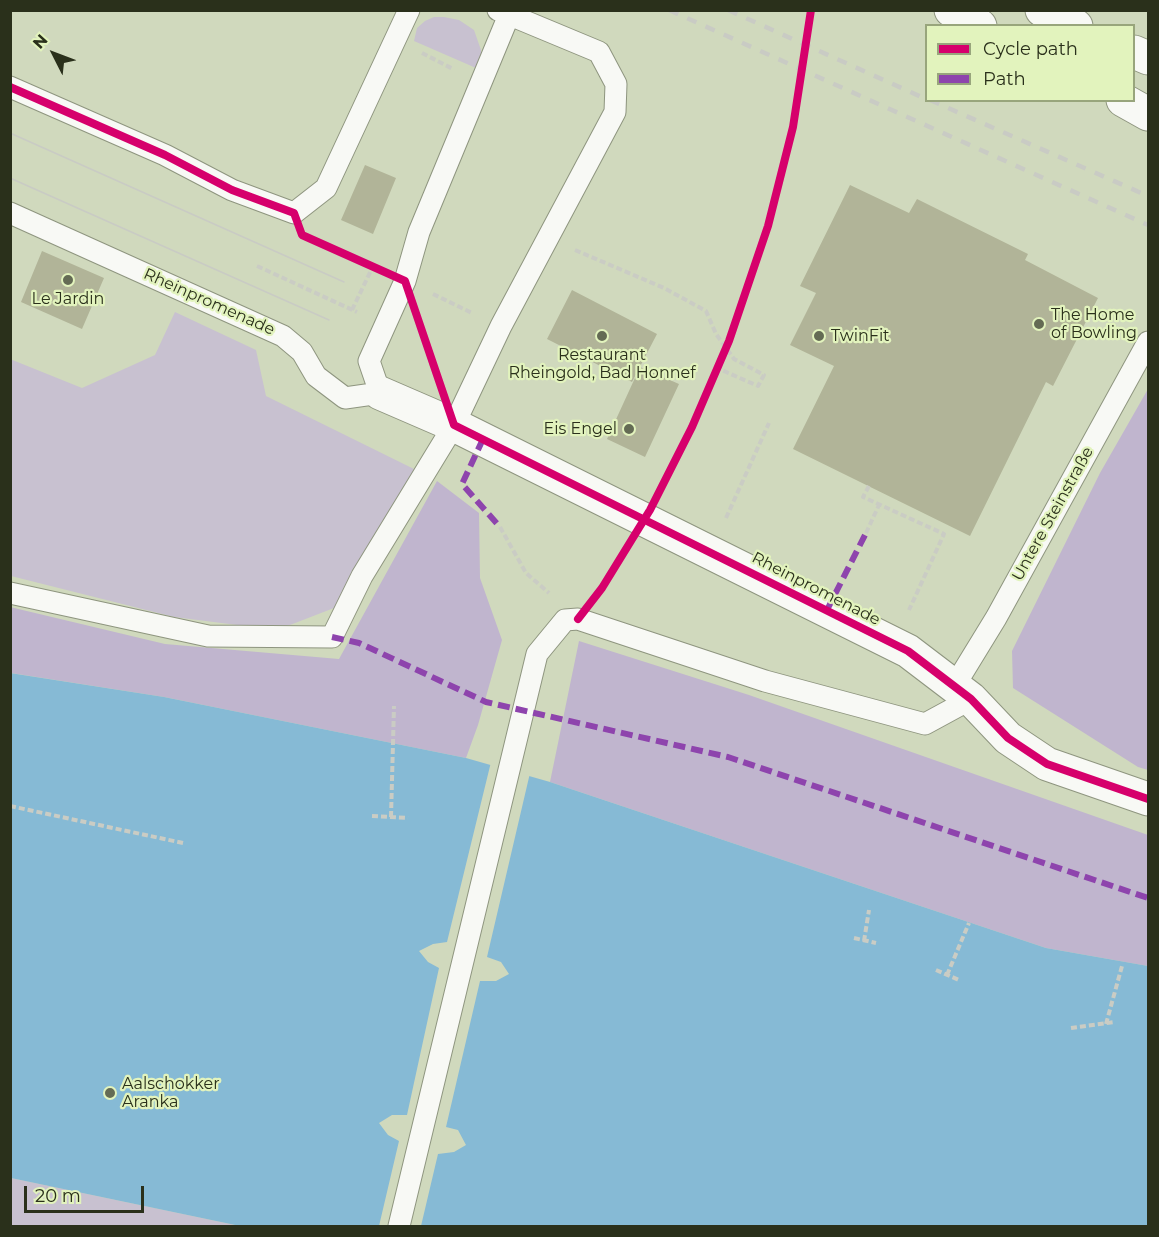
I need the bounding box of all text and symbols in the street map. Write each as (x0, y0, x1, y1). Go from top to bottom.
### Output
north arrow (24, 24, 84, 84)
legend (925, 24, 1135, 102)
text: N (29, 30, 52, 53)
text: Cycle path (983, 38, 1078, 60)
text: Path (983, 68, 1026, 90)
street label: Rheinpromenade (140, 264, 278, 340)
marker: Le Jardin (61, 273, 75, 287)
place label: Le Jardin (32, 289, 104, 309)
place label: The Home of Bowling (1051, 305, 1137, 343)
marker: The Home of Bowling (1032, 317, 1046, 331)
place label: TwinFit (831, 326, 890, 346)
marker: Restaurant Rheingold, Bad Honnef (595, 329, 609, 343)
marker: TwinFit (812, 329, 826, 343)
place label: Restaurant Rheingold, Bad Honnef (508, 345, 696, 383)
place label: Eis Engel (544, 419, 617, 439)
marker: Eis Engel (622, 422, 636, 436)
street label: Untere Steinstraße (1008, 444, 1098, 584)
street label: Rheinpromenade (749, 548, 883, 630)
place label: Aalschokker Aranka (122, 1074, 220, 1112)
marker: Aalschokker Aranka (103, 1086, 117, 1100)
scale bar (27, 1174, 147, 1212)
text: 20 m (35, 1185, 81, 1207)

